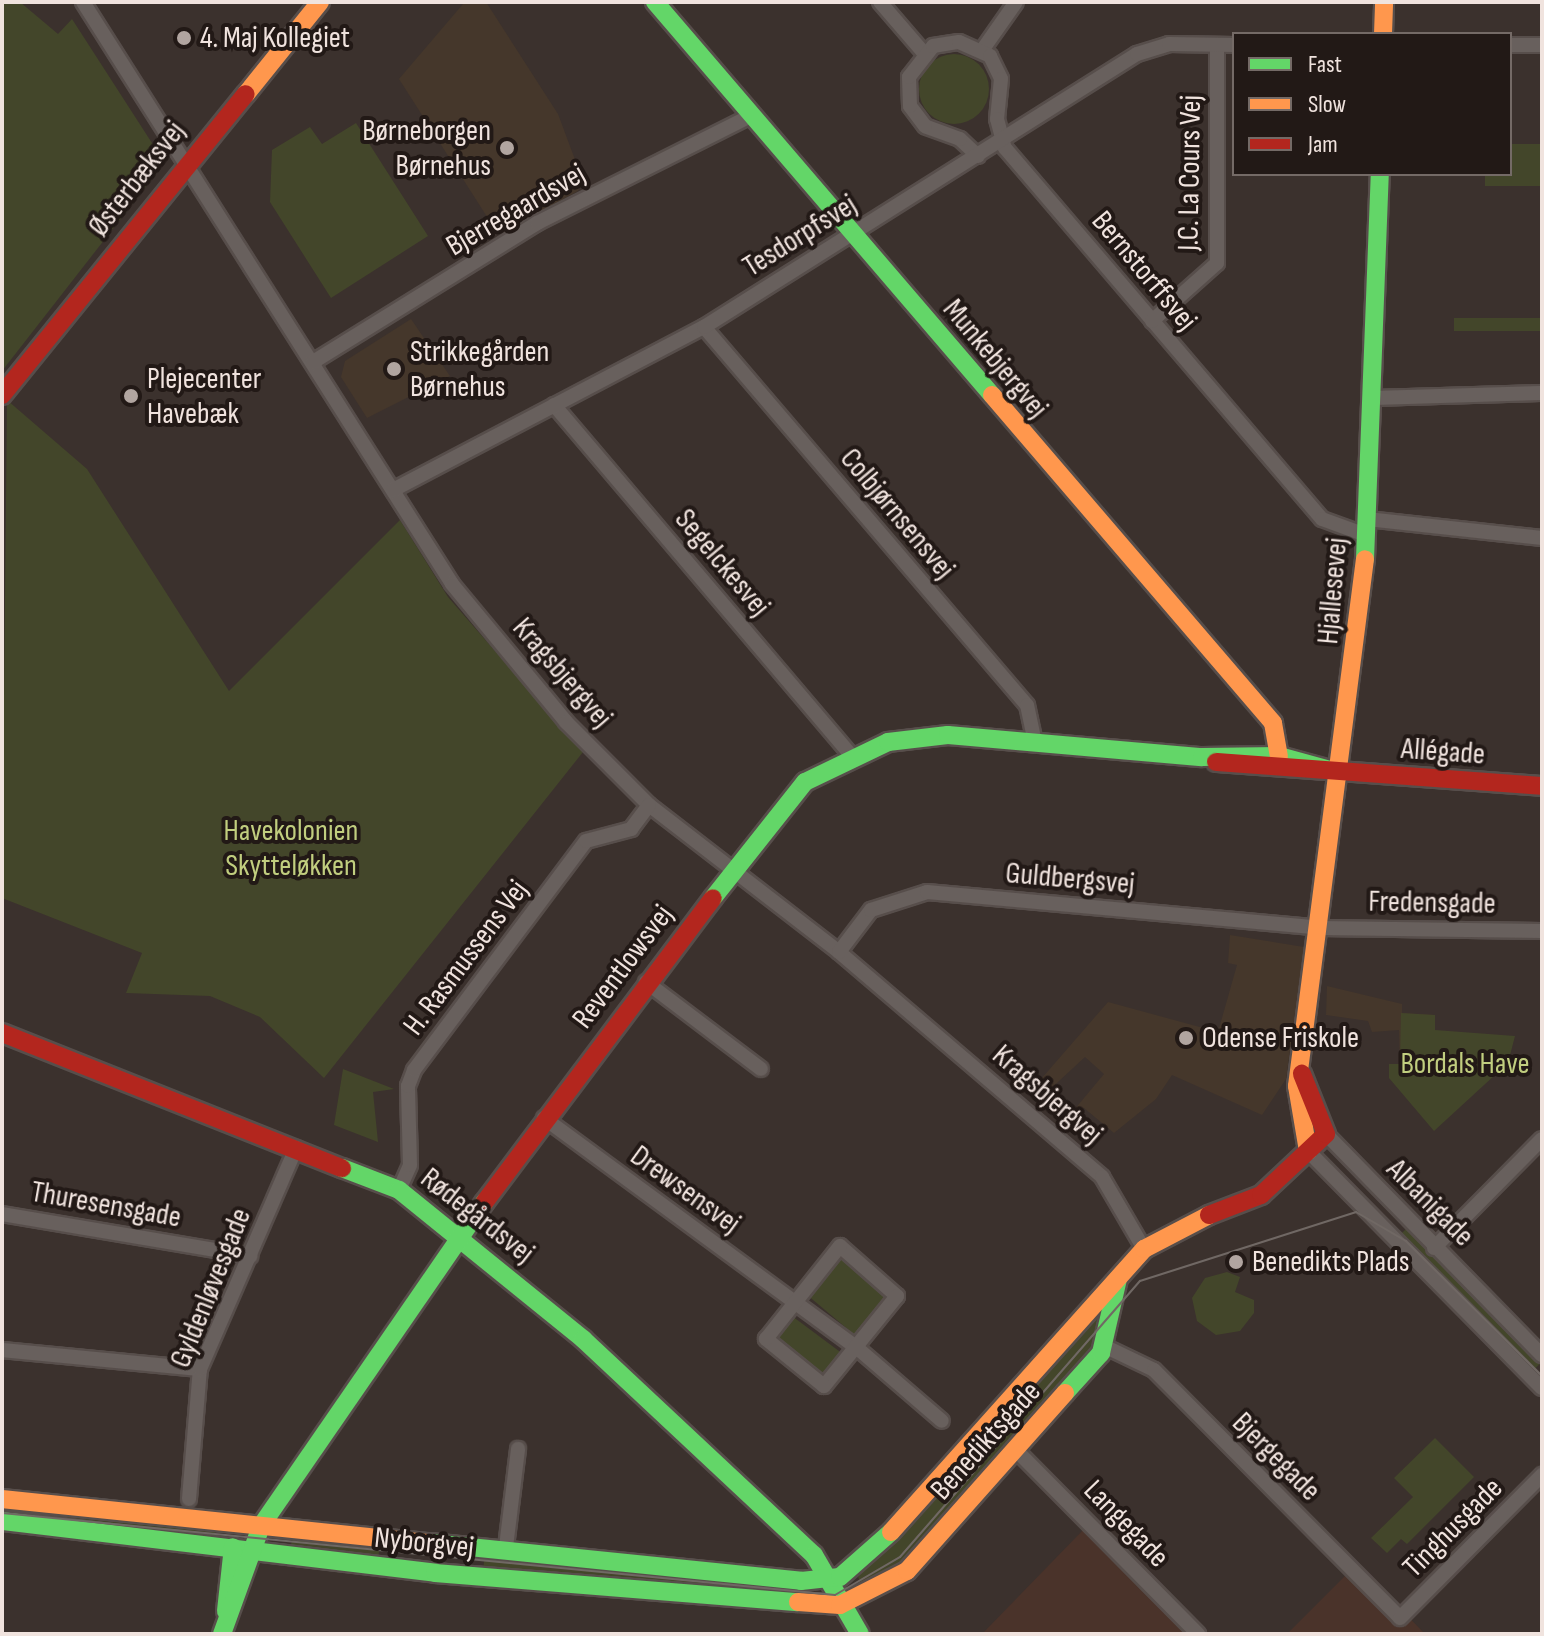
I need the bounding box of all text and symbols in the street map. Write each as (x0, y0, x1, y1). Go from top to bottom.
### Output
place label: 4. Maj Kollegiet (200, 20, 350, 56)
marker: 4. Maj Kollegiet (175, 29, 193, 47)
legend (1232, 32, 1512, 176)
text: Fast (1308, 50, 1342, 79)
text: Slow (1308, 90, 1346, 119)
street label: J.C. La Cours Vej (1171, 95, 1209, 251)
place label: Børneborgen Børnehus (362, 113, 491, 184)
street label: Østerbæksvej (81, 114, 193, 244)
text: Jam (1308, 130, 1338, 159)
marker: Børneborgen Børnehus (498, 139, 516, 157)
street label: Bjerregaardsvej (440, 156, 592, 264)
street label: Tesdorpfsvej (737, 187, 863, 285)
street label: Bernstorffsvej (1084, 204, 1204, 338)
street label: Munkebjergvej (935, 292, 1055, 426)
place label: Strikkegården Børnehus (410, 334, 549, 404)
marker: Strikkegården Børnehus (385, 360, 403, 378)
place label: Plejecenter Havebæk (147, 361, 261, 432)
marker: Plejecenter Havebæk (122, 387, 140, 405)
street label: Colbjørnsensvej (832, 441, 962, 587)
street label: Segelckesvej (667, 502, 777, 624)
street label: Hjallesevej (1310, 536, 1356, 646)
street label: Kragsbjergvej (505, 611, 619, 735)
street label: Allégade (1400, 731, 1486, 773)
park label: Havekolonien Skytteløkken (224, 813, 358, 884)
street label: Guldbergsvej (1004, 855, 1136, 903)
street label: H. Rasmussens Vej (396, 873, 536, 1043)
street label: Fredensgade (1368, 884, 1496, 922)
street label: Reventlowsvej (565, 898, 681, 1036)
place label: Odense Friskole (1202, 1020, 1359, 1056)
marker: Odense Friskole (1177, 1029, 1195, 1047)
street label: Kragsbjergvej (985, 1038, 1109, 1152)
park label: Bordals Have (1400, 1046, 1530, 1082)
street label: Drewsensvej (623, 1138, 747, 1242)
street label: Albanigade (1379, 1152, 1481, 1254)
street label: Rødegårdsvej (413, 1161, 541, 1271)
street label: Thuresensgade (28, 1174, 184, 1236)
street label: Gyldenløvesgade (163, 1203, 259, 1373)
place label: Benedikts Plads (1252, 1244, 1409, 1280)
marker: Benedikts Plads (1227, 1253, 1245, 1271)
street label: Benediktsgade (923, 1374, 1049, 1508)
street label: Bjergegade (1224, 1405, 1328, 1509)
street label: Tinghusgade (1396, 1471, 1510, 1585)
street label: Langegade (1076, 1473, 1176, 1575)
street label: Nyborgvej (372, 1520, 476, 1566)

